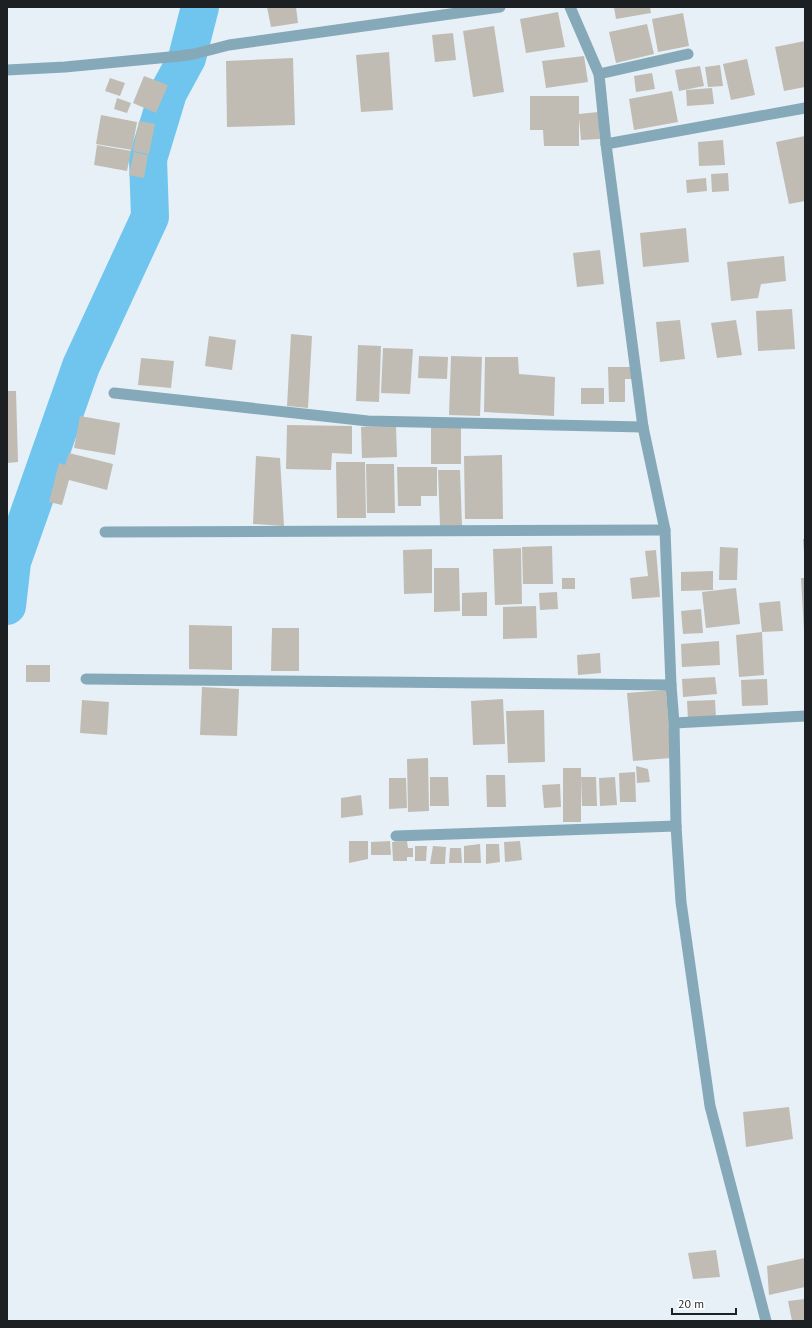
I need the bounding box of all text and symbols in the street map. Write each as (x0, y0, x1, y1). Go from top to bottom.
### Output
scale bar (672, 1290, 736, 1316)
text: 20 m (678, 1296, 704, 1311)

